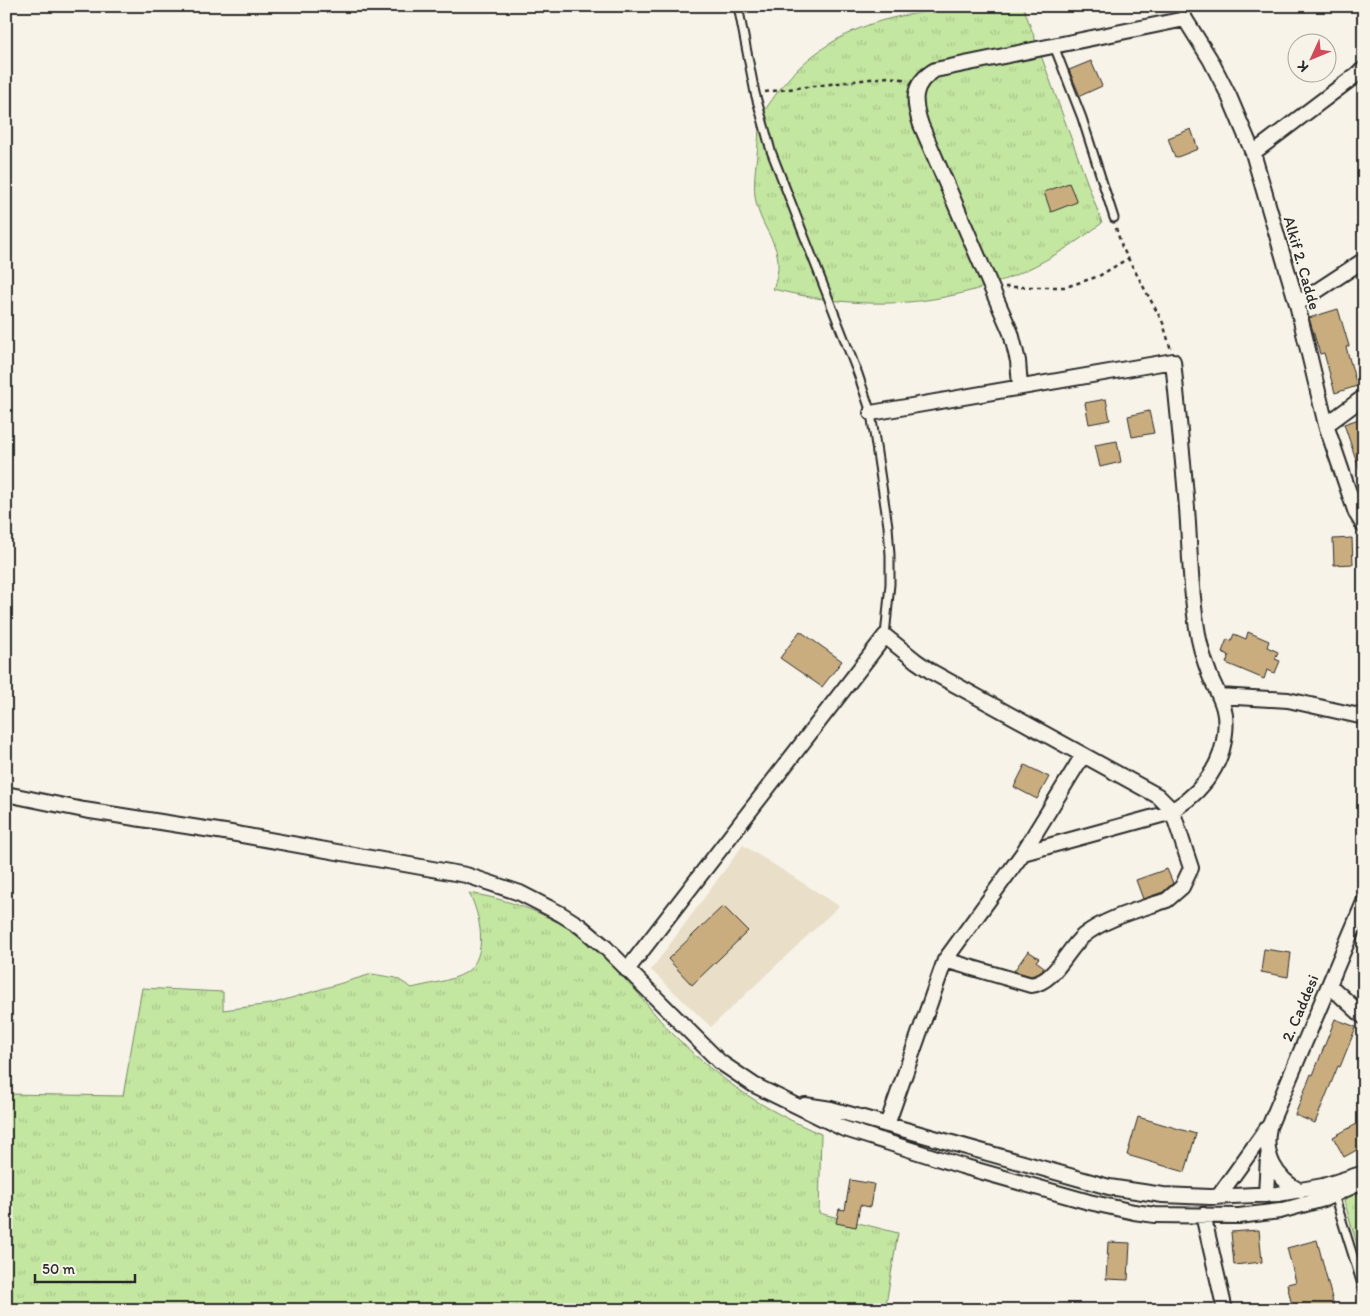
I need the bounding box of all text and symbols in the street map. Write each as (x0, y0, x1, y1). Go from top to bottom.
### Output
north arrow (1288, 32, 1338, 82)
text: K (1293, 57, 1312, 76)
street label: Alkif 2. Cadde (1280, 214, 1324, 312)
street label: 2. Caddesi (1277, 972, 1323, 1044)
scale bar (35, 1251, 135, 1283)
text: 50 m (42, 1260, 75, 1278)

